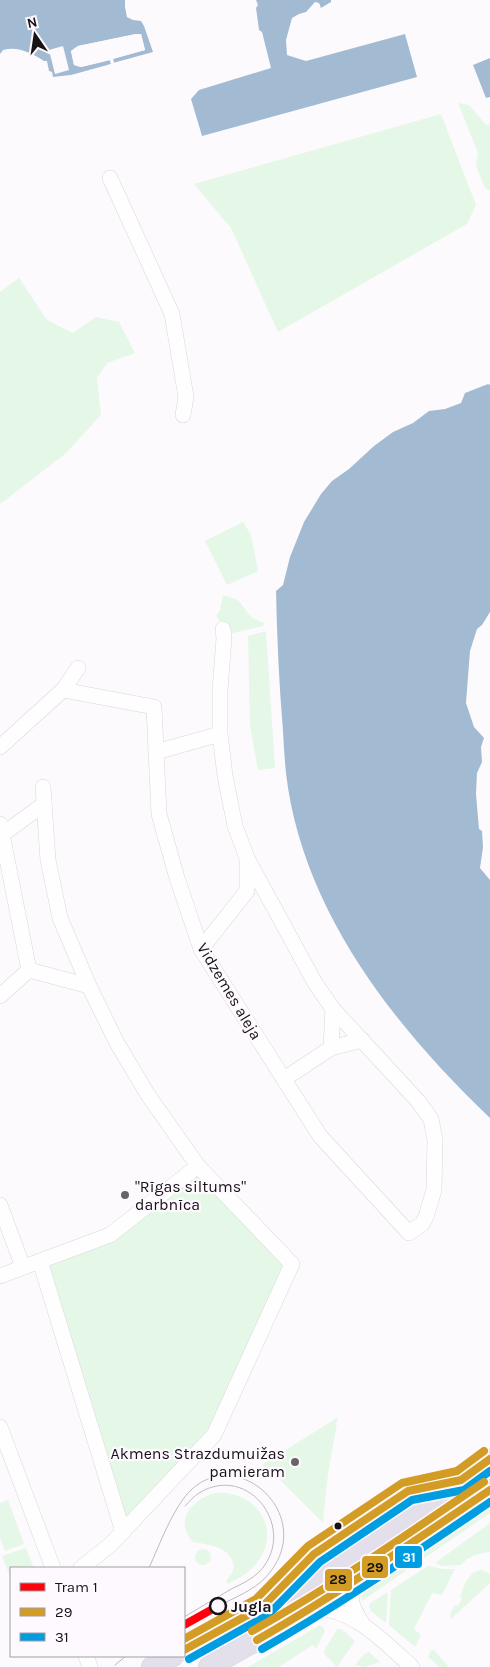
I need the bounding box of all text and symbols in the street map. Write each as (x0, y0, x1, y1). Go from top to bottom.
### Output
north arrow (10, 10, 60, 60)
text: N (25, 13, 39, 32)
street label: Vidzemes aleja (193, 939, 266, 1043)
place label: "Rīgas siltums" darbnīca (135, 1177, 246, 1214)
marker: "Rīgas siltums" darbnīca (119, 1189, 131, 1201)
place label: Akmens Strazdumuižas pamieram (110, 1444, 285, 1481)
marker: Akmens Strazdumuižas pamieram (289, 1456, 301, 1468)
unlabelled marker (333, 1521, 343, 1531)
line badge: 31 (394, 1545, 423, 1569)
text: 31 (402, 1549, 416, 1566)
line badge: 29 (361, 1555, 389, 1579)
text: 29 (366, 1559, 384, 1576)
legend (10, 1567, 185, 1657)
line badge: 28 (324, 1568, 353, 1592)
text: 28 (329, 1571, 347, 1588)
text: Tram 1 (55, 1578, 98, 1596)
marker: Jugla (209, 1597, 227, 1615)
place label: Jugla (231, 1597, 272, 1616)
text: 29 (55, 1603, 72, 1621)
text: 31 (55, 1628, 69, 1646)

